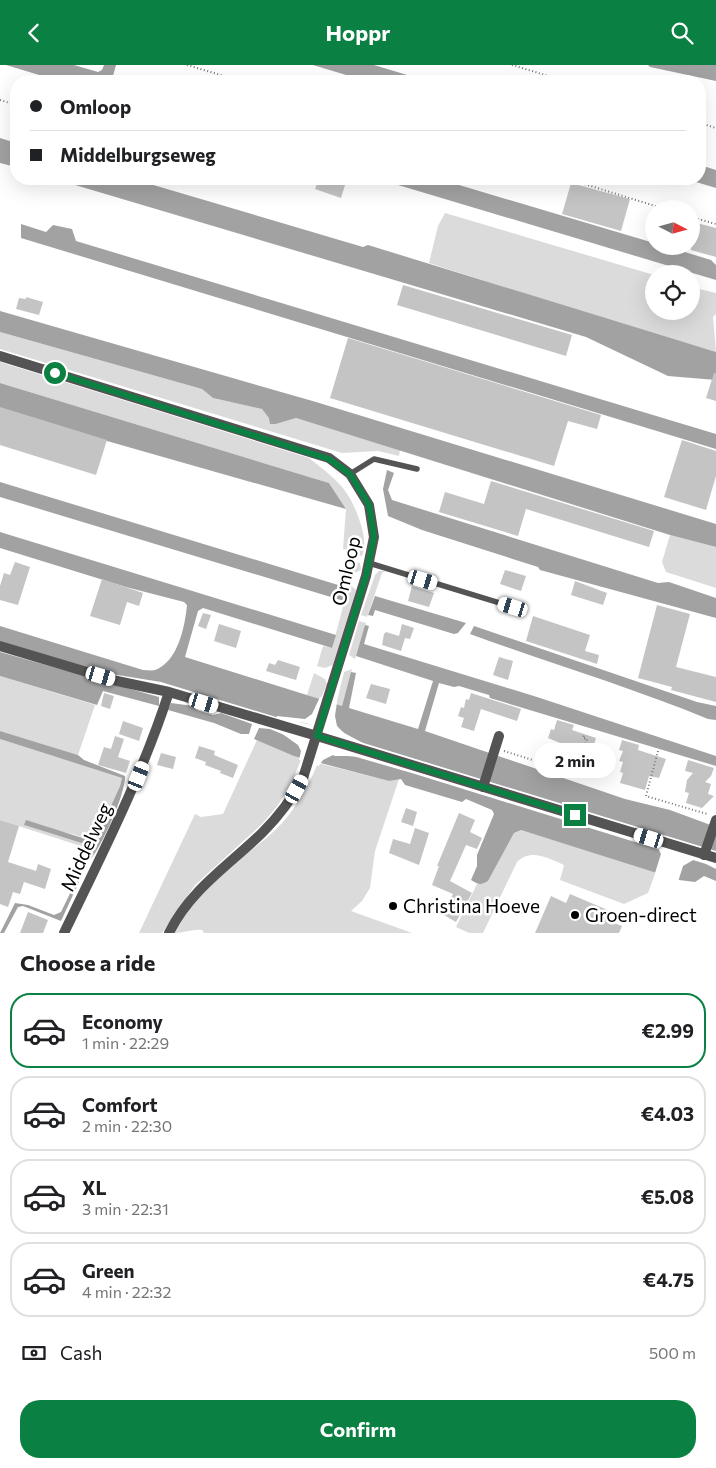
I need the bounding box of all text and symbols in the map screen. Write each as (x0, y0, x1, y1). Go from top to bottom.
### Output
icon: back (20, 19, 48, 47)
text: Hoppr (326, 19, 390, 46)
icon: search (668, 19, 696, 47)
text: Omloop (60, 95, 131, 118)
text: Middelburgseweg (60, 143, 216, 166)
north arrow (645, 200, 700, 255)
map controls (645, 200, 700, 320)
button: locate (645, 265, 700, 320)
route start (44, 362, 66, 384)
street label: Omloop (326, 534, 365, 608)
car (406, 568, 439, 592)
car (496, 595, 529, 619)
car (84, 665, 117, 687)
car (187, 691, 220, 715)
callout: 2 min (534, 743, 616, 777)
text: 2 min (555, 751, 595, 770)
car (126, 759, 151, 793)
car (283, 772, 310, 806)
street label: Middelweg (55, 799, 116, 895)
route end (564, 804, 586, 826)
car (632, 826, 665, 850)
place label: Christina Hoeve (403, 894, 540, 917)
marker: Christina Hoeve (387, 900, 399, 912)
place label: Groen-direct (585, 903, 697, 926)
marker: Groen-direct (569, 909, 581, 921)
text: Choose a ride (20, 949, 155, 976)
icon: car (22, 1008, 67, 1053)
text: Economy (82, 1010, 163, 1033)
text: €2.99 (642, 1019, 694, 1042)
text: 1 min · 22:29 (82, 1033, 169, 1052)
icon: car (22, 1091, 67, 1136)
text: Comfort (82, 1093, 158, 1116)
text: €4.03 (641, 1102, 694, 1125)
text: 2 min · 22:30 (82, 1116, 172, 1135)
icon: car (22, 1174, 67, 1219)
text: XL (82, 1176, 107, 1199)
text: €5.08 (641, 1185, 694, 1208)
text: 3 min · 22:31 (82, 1199, 169, 1218)
icon: car (22, 1257, 67, 1302)
text: Green (82, 1259, 134, 1282)
text: €4.75 (643, 1268, 694, 1291)
text: 4 min · 22:32 (82, 1282, 171, 1301)
icon: cash (20, 1339, 48, 1367)
text: Cash (60, 1341, 102, 1364)
text: 500 m (649, 1343, 696, 1362)
button: Confirm (20, 1400, 696, 1458)

